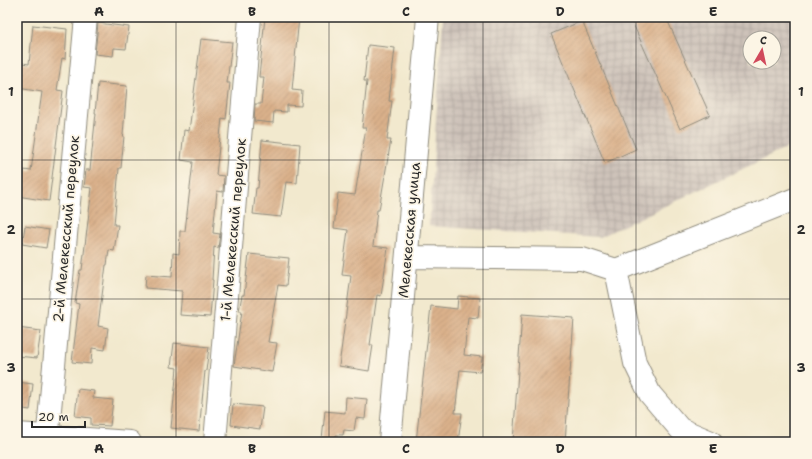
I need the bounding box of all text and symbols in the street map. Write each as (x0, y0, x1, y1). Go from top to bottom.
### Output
text: A (94, 3, 104, 20)
text: B (248, 3, 256, 20)
text: C (402, 3, 410, 20)
text: D (555, 3, 565, 20)
text: E (709, 3, 718, 20)
north arrow (742, 30, 782, 70)
text: С (759, 33, 768, 49)
text: 1 (8, 83, 14, 100)
text: 1 (798, 83, 804, 100)
street label: 2-й Мелекесский переулок (49, 134, 83, 323)
street label: 1-й Мелекесский переулок (216, 137, 250, 322)
street label: Мелекесская улица (394, 161, 424, 299)
text: 2 (6, 221, 16, 238)
text: 2 (796, 221, 806, 238)
text: 3 (6, 359, 16, 376)
text: 3 (796, 359, 806, 376)
scale bar (32, 403, 85, 429)
text: 20 m (38, 409, 69, 425)
text: A (94, 440, 104, 457)
text: B (248, 440, 256, 457)
text: C (402, 440, 410, 457)
text: D (555, 440, 565, 457)
text: E (709, 440, 718, 457)

